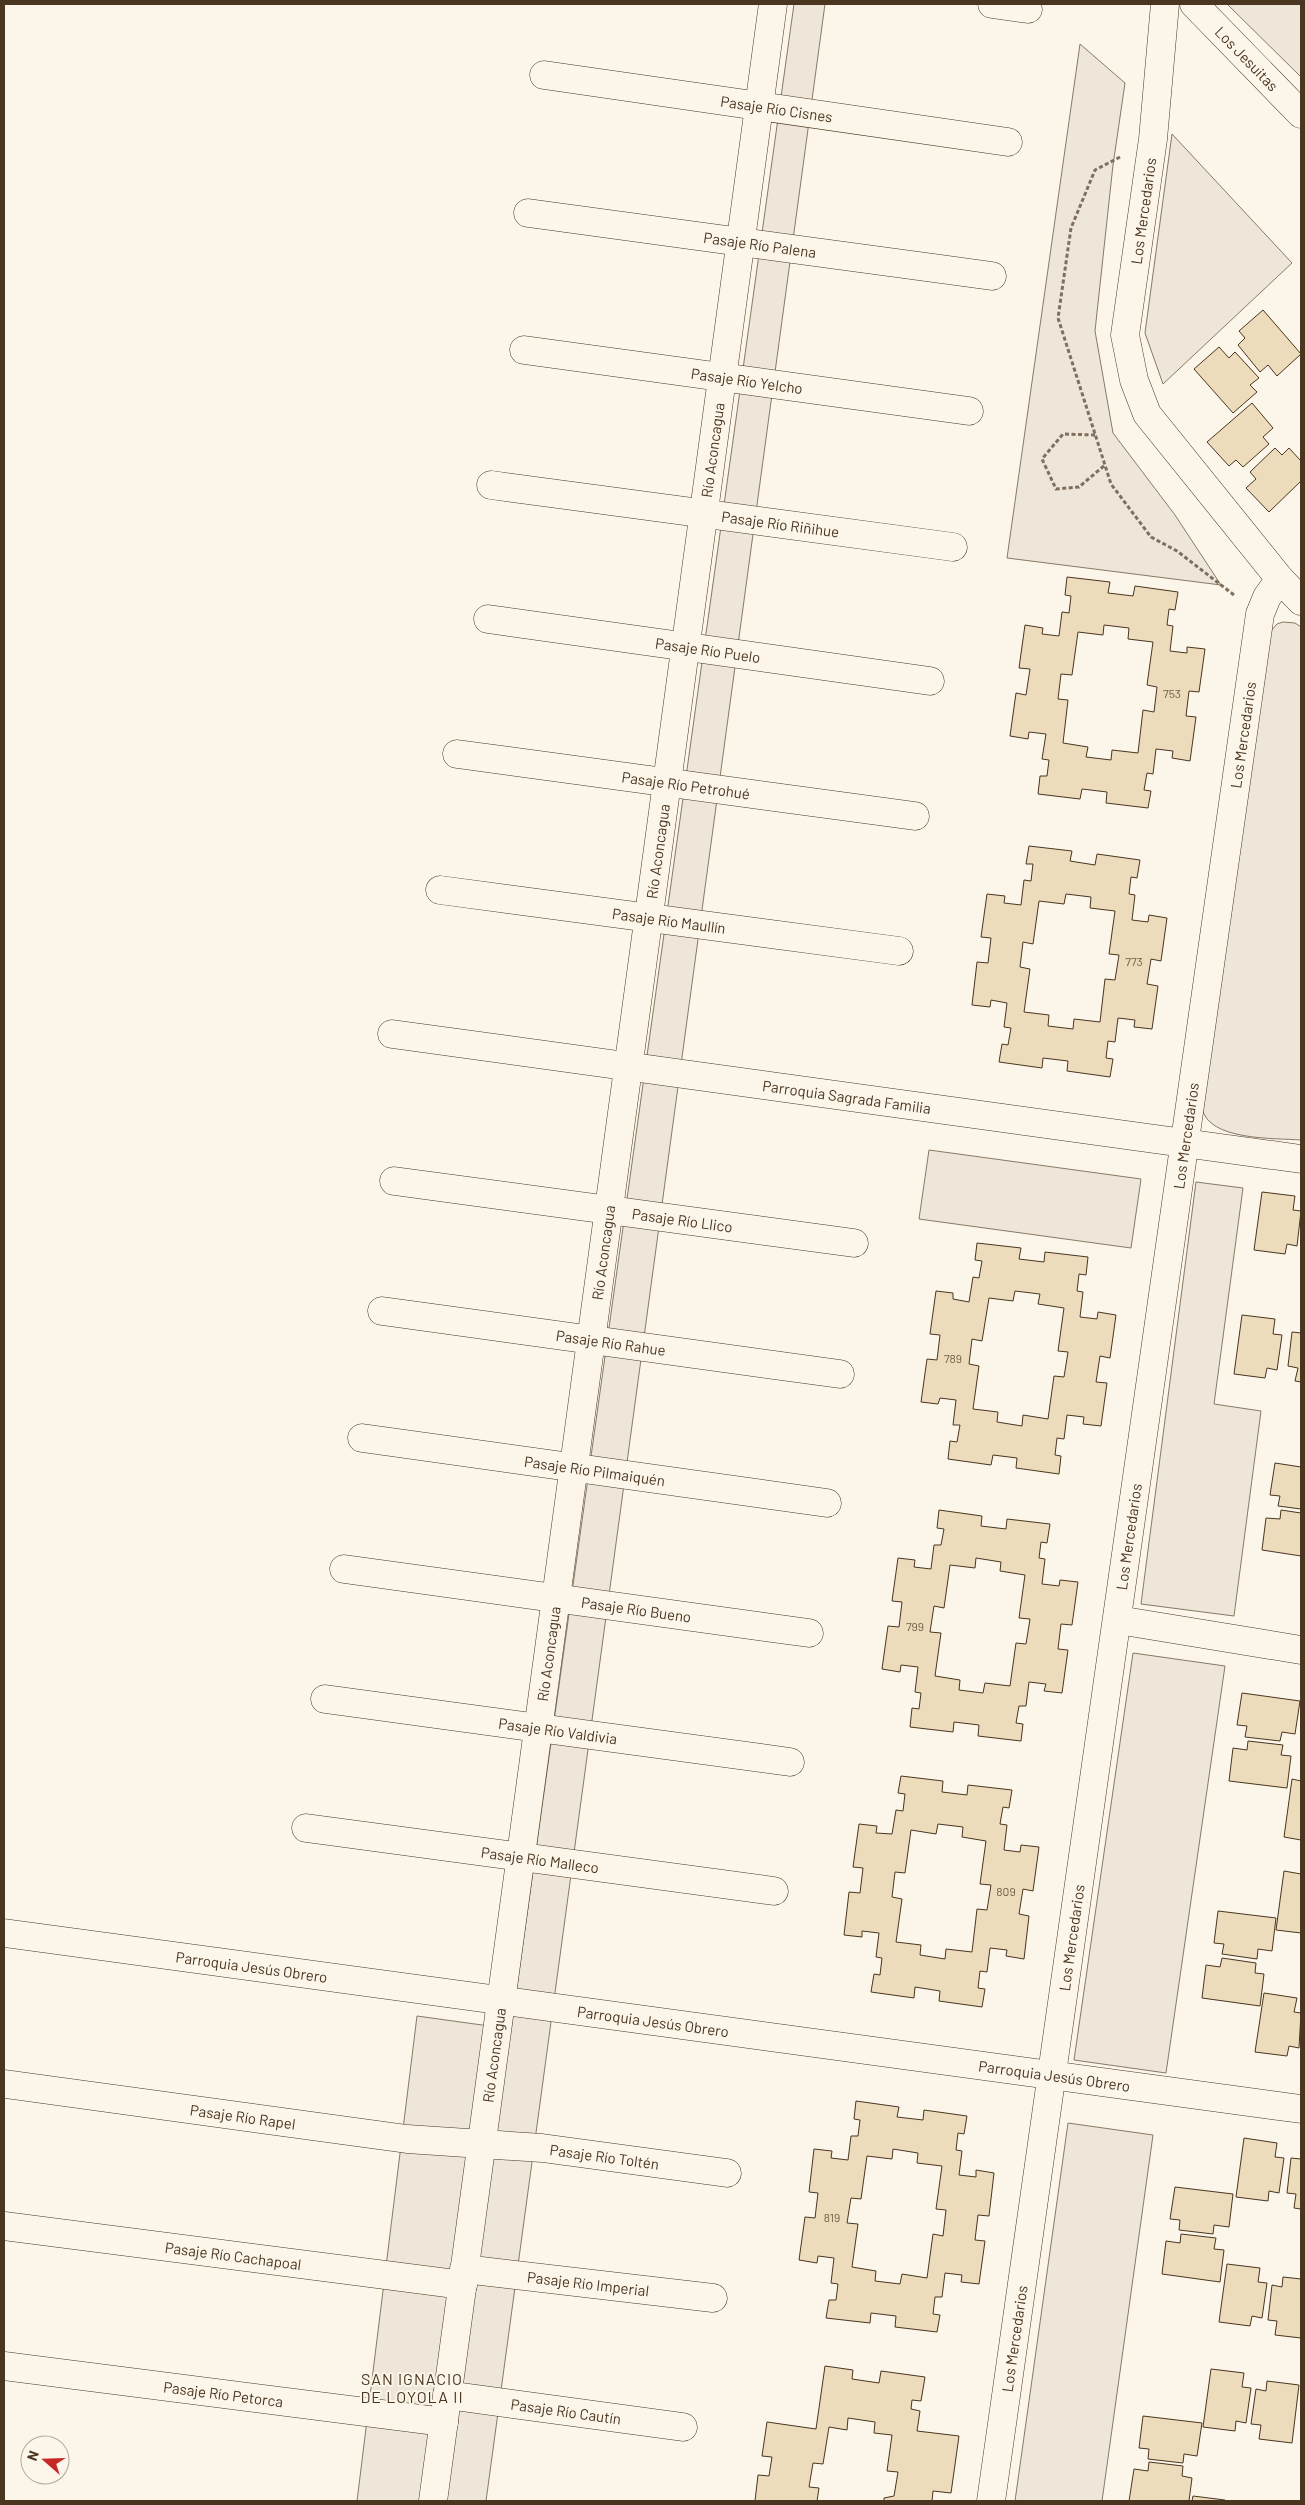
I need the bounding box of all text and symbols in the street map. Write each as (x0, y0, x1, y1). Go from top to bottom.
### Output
street label: Los Jesuitas (1212, 22, 1282, 94)
street label: Pasaje Río Cisnes (719, 92, 834, 126)
street label: Los Mercedarios (1127, 157, 1159, 265)
street label: Pasaje Río Palena (702, 228, 817, 261)
street label: Pasaje Río Yelcho (690, 364, 804, 397)
street label: Río Aconcagua (697, 401, 728, 499)
street label: Pasaje Río Riñihue (720, 507, 840, 541)
street label: Pasaje Río Puelo (654, 634, 762, 666)
street label: Los Mercedarios (1226, 680, 1259, 789)
house number: 753 (1163, 686, 1181, 700)
street label: Pasaje Río Petrohué (621, 767, 751, 803)
street label: Río Aconcagua (642, 803, 673, 900)
street label: Pasaje Río Maullín (611, 904, 727, 937)
house number: 773 (1125, 954, 1143, 968)
street label: Parroquia Sagrada Familia (761, 1076, 932, 1117)
street label: Los Mercedarios (1169, 1081, 1202, 1190)
street label: Río Aconcagua (588, 1204, 618, 1301)
street label: Pasaje Río Llico (631, 1204, 734, 1236)
street label: Pasaje Río Rahue (555, 1326, 667, 1359)
house number: 789 (944, 1351, 962, 1365)
street label: Pasaje Río Pilmaiquén (523, 1452, 666, 1489)
street label: Los Mercedarios (1112, 1482, 1145, 1591)
street label: Pasaje Río Bueno (580, 1593, 693, 1626)
street label: Río Aconcagua (533, 1605, 564, 1702)
house number: 799 (906, 1619, 924, 1633)
street label: Pasaje Río Valdivia (497, 1714, 618, 1747)
street label: Pasaje Río Malleco (480, 1843, 600, 1876)
street label: Los Mercedarios (1055, 1883, 1088, 1992)
house number: 809 (996, 1884, 1016, 1898)
street label: Parroquia Jesús Obrero (175, 1947, 329, 1986)
street label: Parroquia Jesús Obrero (576, 2002, 730, 2040)
street label: Río Aconcagua (478, 2007, 509, 2104)
street label: Parroquia Jesús Obrero (977, 2056, 1131, 2095)
street label: Pasaje Río Rapel (189, 2100, 297, 2133)
street label: Pasaje Río Toltén (549, 2140, 660, 2173)
house number: 819 (824, 2210, 840, 2224)
street label: Pasaje Río Cachapoal (164, 2238, 302, 2273)
street label: Pasaje Río Imperial (526, 2267, 650, 2299)
street label: Los Mercedarios (998, 2284, 1031, 2393)
district label: SAN IGNACIO DE LOYOLA II (360, 2369, 464, 2406)
street label: Pasaje Río Petorca (162, 2377, 284, 2410)
street label: Pasaje Río Cautín (510, 2395, 622, 2428)
north arrow (20, 2435, 70, 2485)
text: N (23, 2448, 42, 2463)

